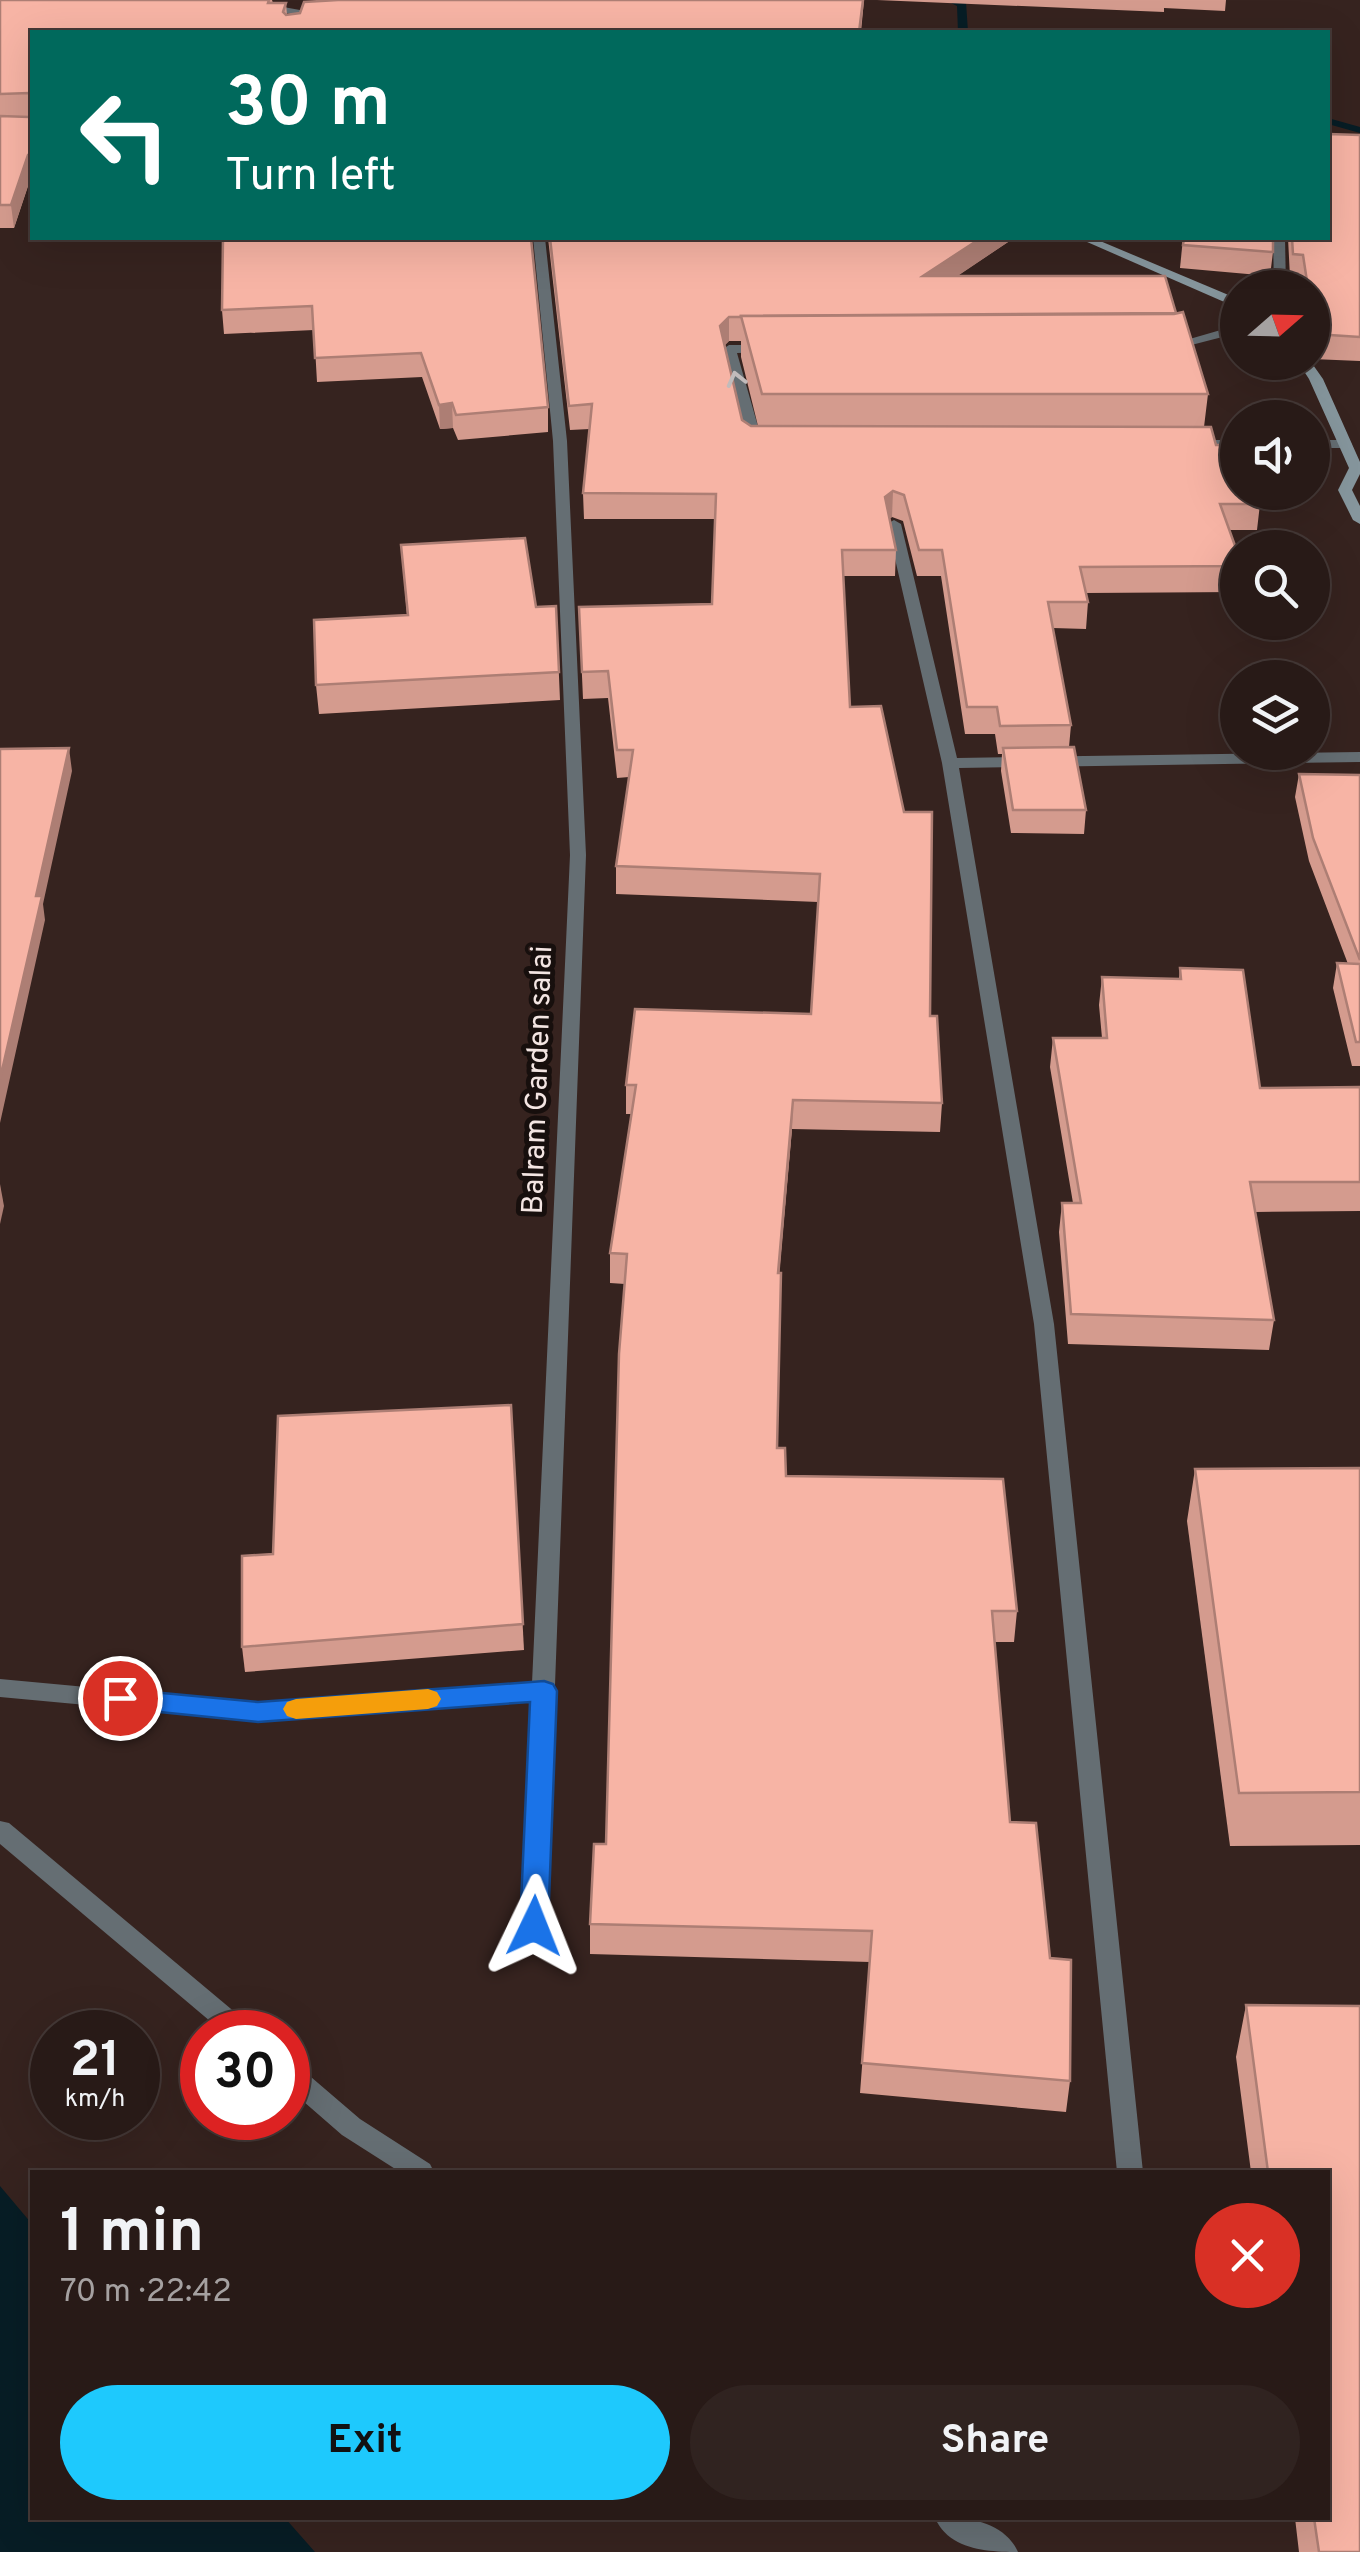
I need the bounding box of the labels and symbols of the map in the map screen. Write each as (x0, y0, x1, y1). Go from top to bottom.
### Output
north arrow (1220, 270, 1330, 380)
one-way arrow (727, 371, 748, 388)
street label: Balram Garden salai (516, 945, 562, 1215)
pin (78, 1656, 163, 1741)
position arrow (482, 1874, 586, 1978)
speed limit sign: 30 (180, 2010, 310, 2140)

